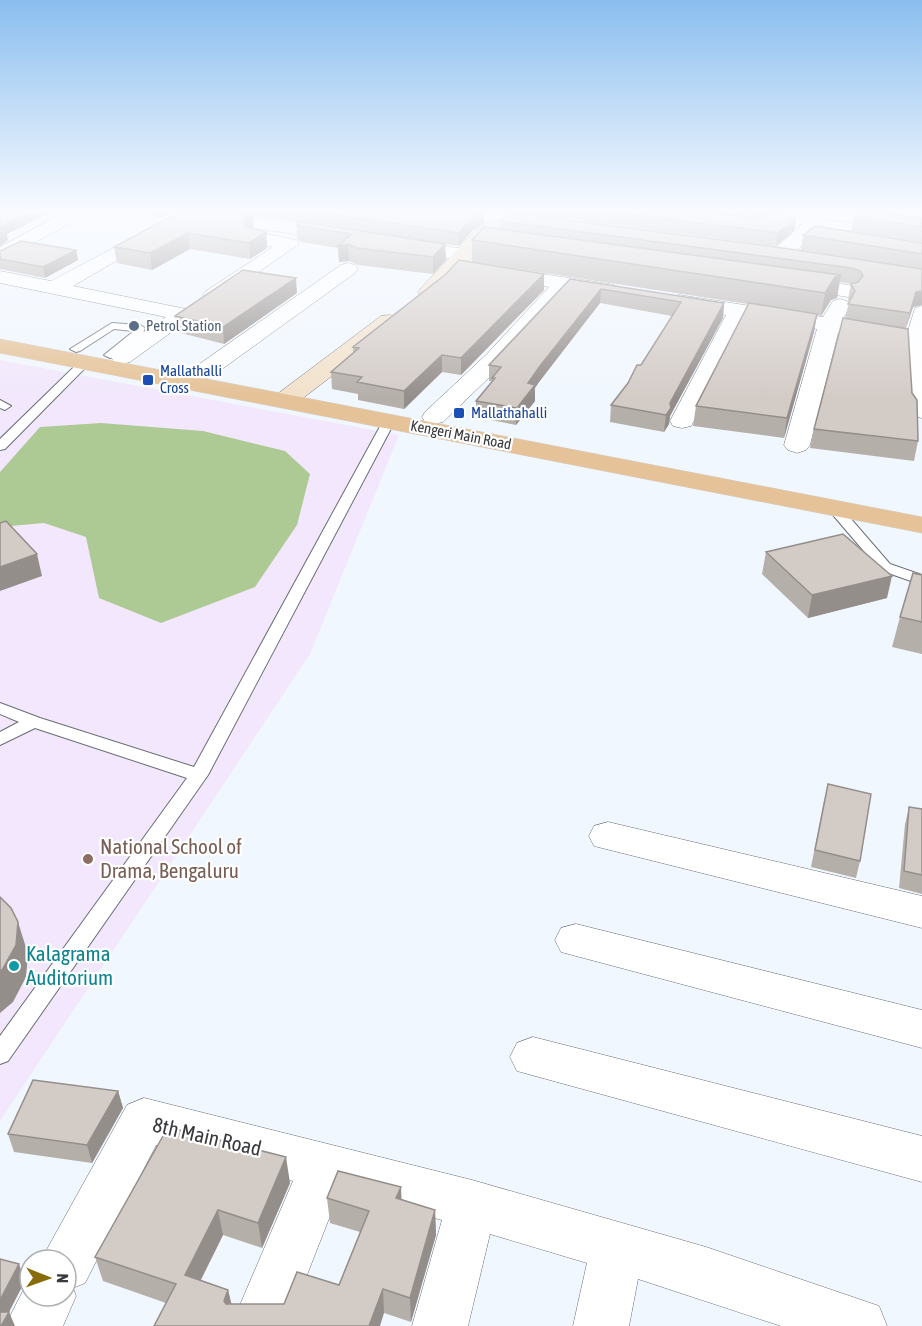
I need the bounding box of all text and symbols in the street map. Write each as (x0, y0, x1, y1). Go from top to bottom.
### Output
place label: Petrol Station (146, 317, 222, 334)
marker: Petrol Station (127, 319, 141, 333)
place label: Mallathalli Cross (160, 362, 222, 396)
marker: Mallathalli Cross (141, 373, 155, 387)
place label: Mallathahalli (471, 404, 547, 421)
marker: Mallathahalli (452, 406, 466, 420)
street label: Kengeri Main Road (409, 416, 513, 453)
place label: National School of Drama, Bengaluru (100, 834, 242, 882)
marker: National School of Drama, Bengaluru (81, 852, 95, 866)
place label: Kalagrama Auditorium (26, 941, 113, 989)
marker: Kalagrama Auditorium (7, 959, 21, 973)
street label: 8th Main Road (151, 1112, 264, 1160)
north arrow (18, 1248, 78, 1308)
text: N (54, 1273, 72, 1283)

